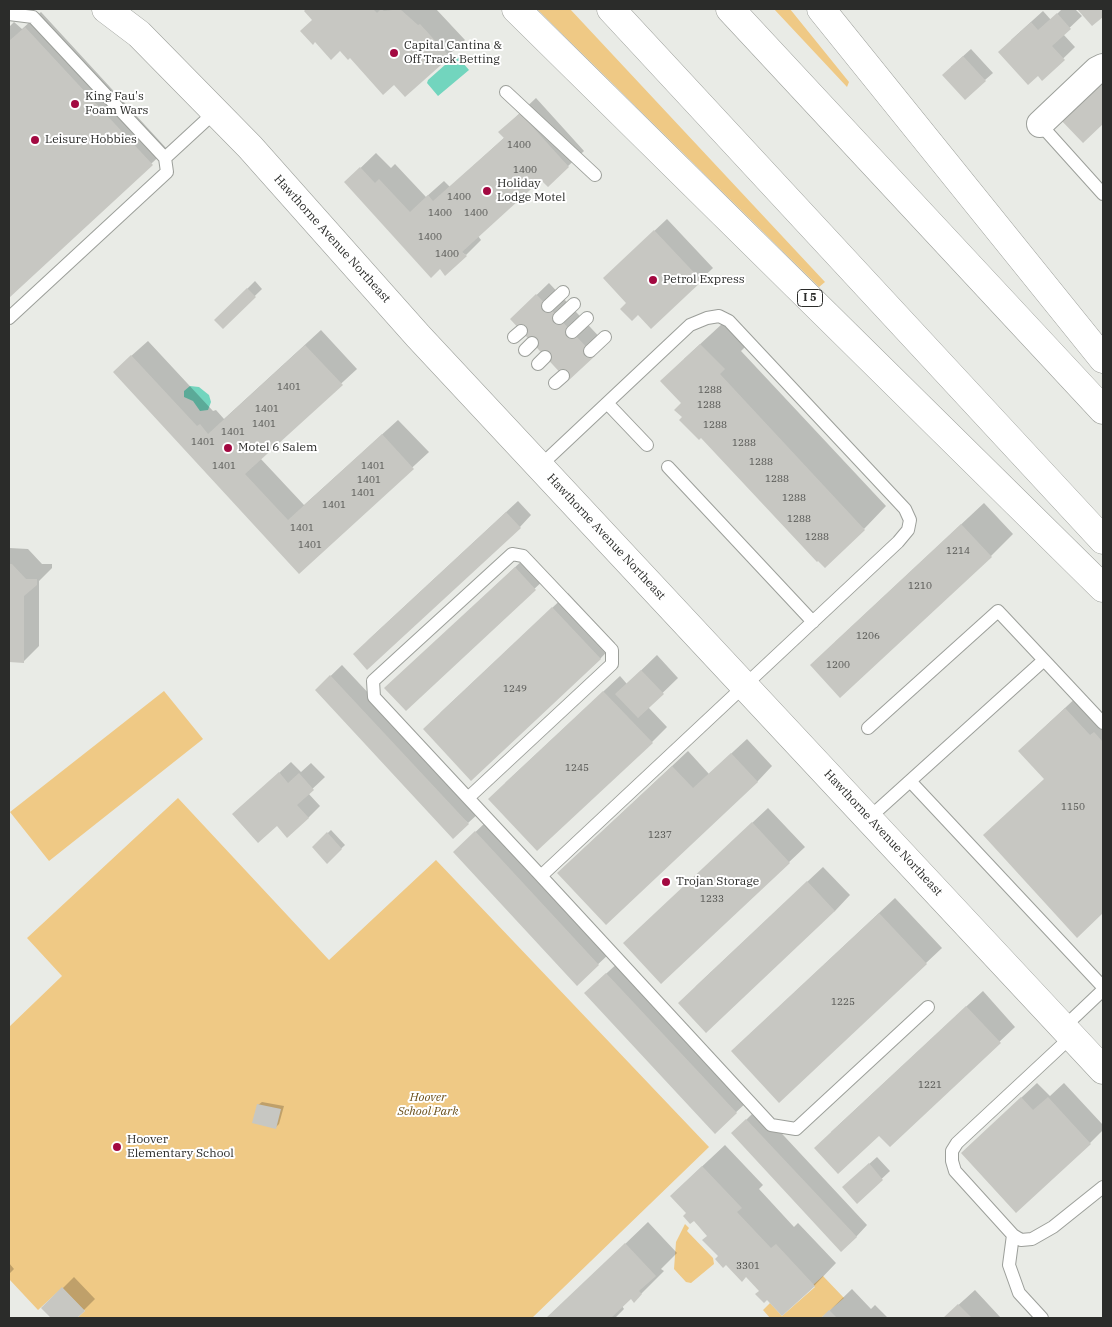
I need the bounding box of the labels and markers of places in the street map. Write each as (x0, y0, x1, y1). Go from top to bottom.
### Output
place label: Capital Cantina & Off Track Betting (404, 39, 502, 67)
marker: Capital Cantina & Off Track Betting (388, 47, 400, 59)
place label: King Fau's Foam Wars (85, 90, 148, 118)
marker: King Fau's Foam Wars (69, 98, 81, 110)
place label: Leisure Hobbies (45, 133, 137, 147)
marker: Leisure Hobbies (29, 134, 41, 146)
place label: Holiday Lodge Motel (497, 177, 565, 205)
marker: Holiday Lodge Motel (481, 185, 493, 197)
place label: Petrol Express (663, 273, 745, 287)
marker: Petrol Express (647, 274, 659, 286)
place label: Motel 6 Salem (238, 441, 317, 455)
marker: Motel 6 Salem (222, 442, 234, 454)
place label: Trojan Storage (676, 875, 759, 889)
marker: Trojan Storage (660, 876, 672, 888)
place label: Hoover Elementary School (127, 1133, 234, 1161)
marker: Hoover Elementary School (111, 1141, 123, 1153)

